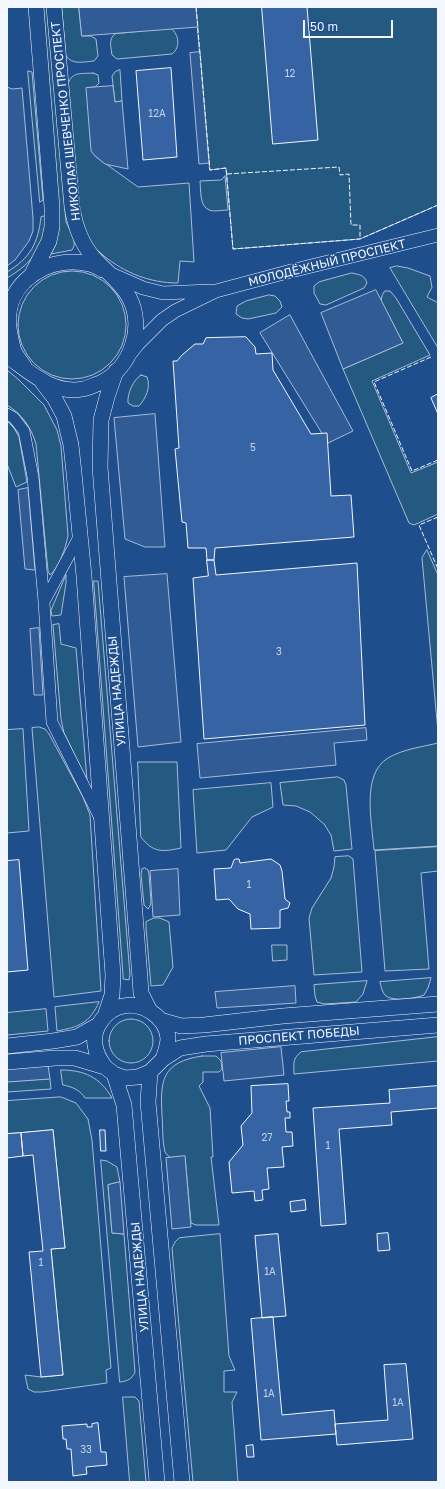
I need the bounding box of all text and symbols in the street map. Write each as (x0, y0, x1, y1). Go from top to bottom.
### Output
scale bar (305, 12, 395, 38)
text: 50 m (310, 19, 338, 34)
street label: НИКОЛАЯ ШЕВЧЕНКО ПРОСПЕКТ (48, 20, 84, 222)
house number: 12 (285, 68, 295, 80)
house number: 12А (148, 108, 166, 120)
street label: МОЛОДЁЖНЫЙ ПРОСПЕКТ (247, 236, 407, 290)
house number: 5 (250, 442, 256, 454)
street label: УЛИЦА НАДЕЖДЫ (105, 635, 129, 747)
house number: 3 (276, 646, 282, 658)
house number: 1 (247, 879, 251, 891)
street label: ПРОСПЕКТ ПОБЕДЫ (238, 1024, 360, 1048)
house number: 27 (261, 1132, 273, 1144)
house number: 1 (326, 1140, 330, 1152)
street label: УЛИЦА НАДЕЖДЫ (128, 1221, 152, 1333)
house number: 1 (39, 1257, 43, 1269)
house number: 1А (264, 1266, 276, 1278)
house number: 1А (263, 1388, 275, 1400)
house number: 1А (392, 1397, 404, 1409)
house number: 33 (80, 1444, 92, 1456)

